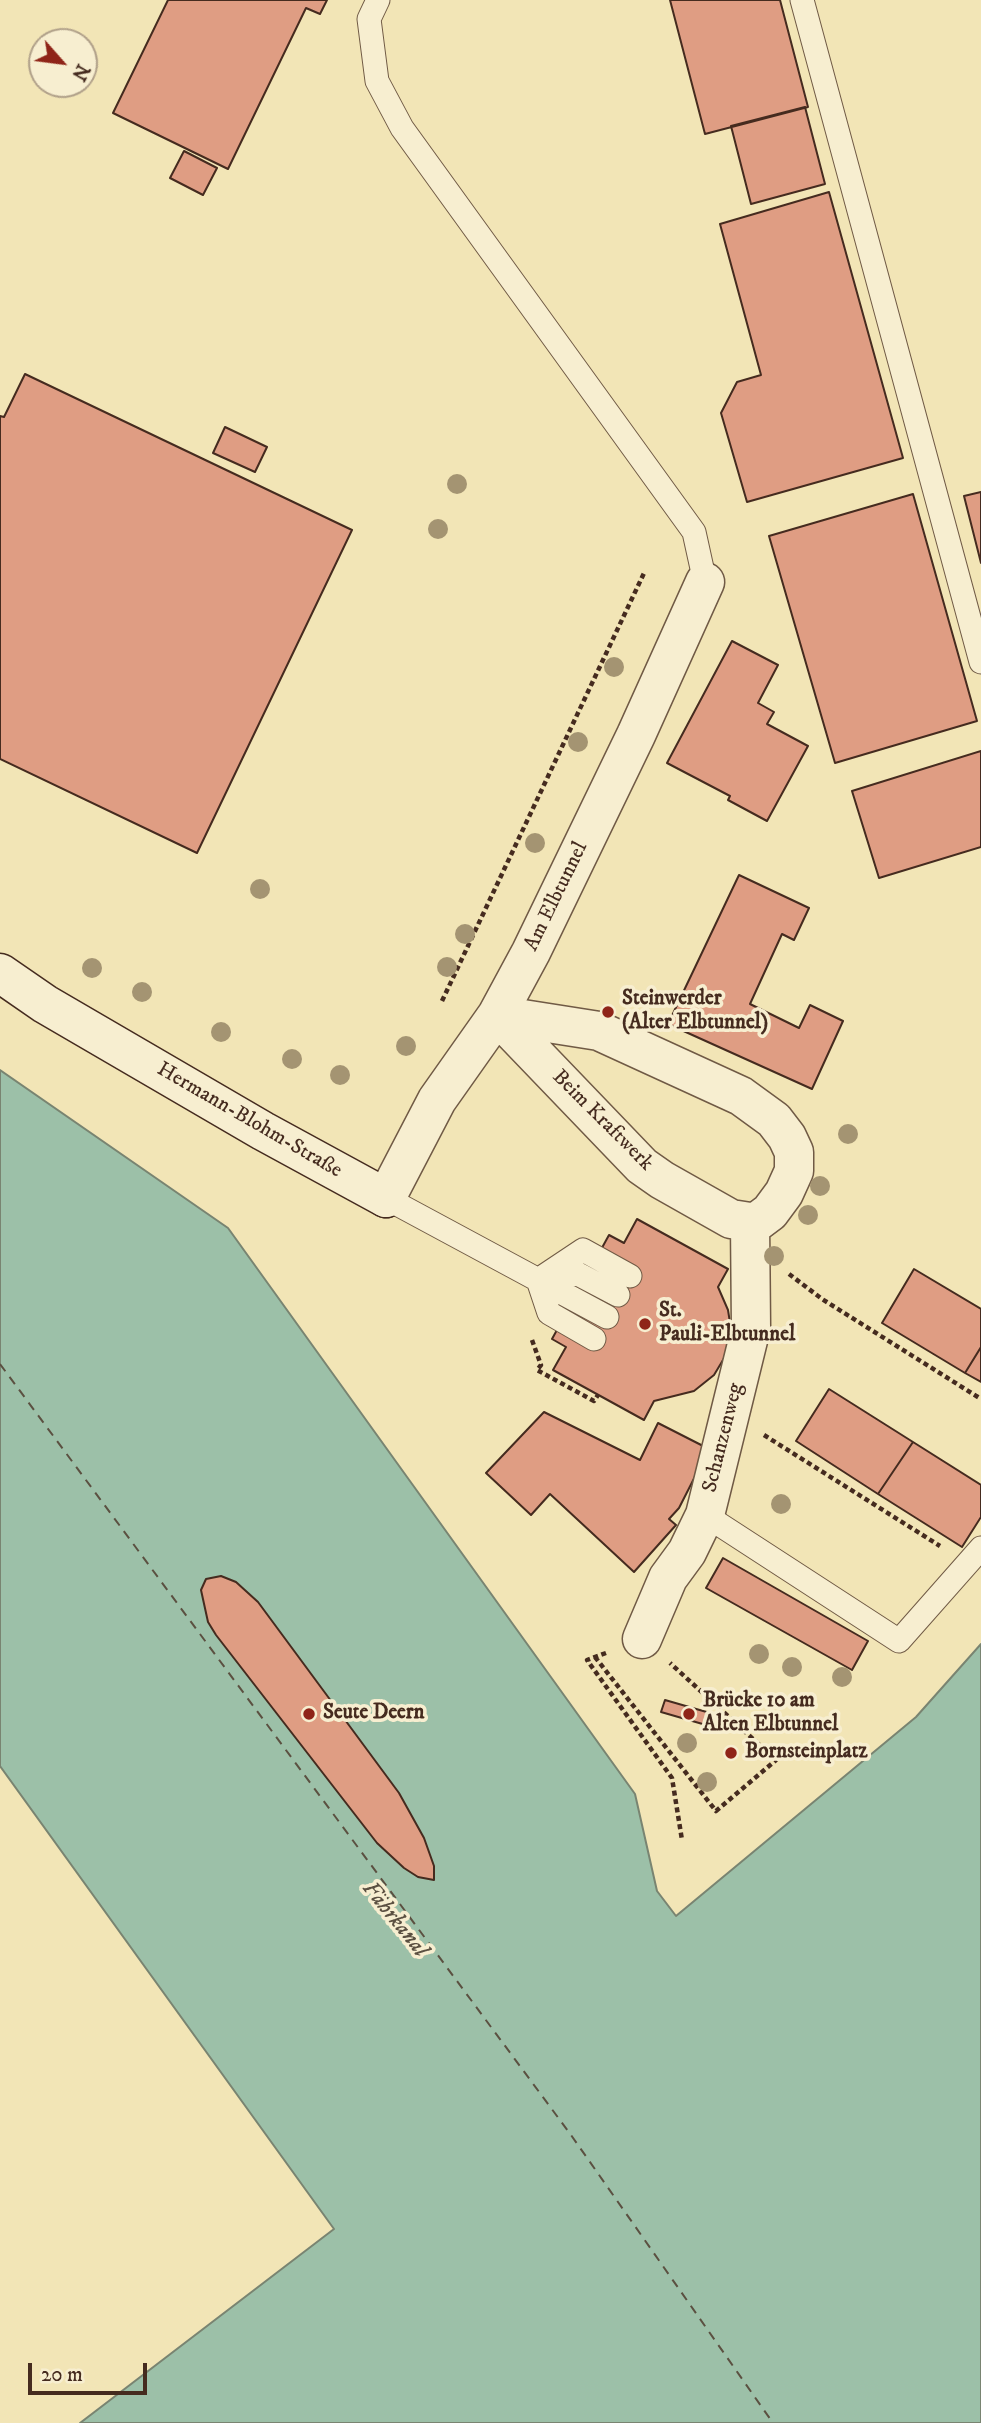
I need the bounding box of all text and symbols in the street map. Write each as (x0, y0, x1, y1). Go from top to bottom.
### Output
north arrow (28, 28, 98, 98)
text: N (66, 60, 94, 84)
street label: Am Elbtunnel (520, 838, 594, 956)
place label: Steinwerder (Alter Elbtunnel) (622, 987, 768, 1037)
marker: Steinwerder (Alter Elbtunnel) (600, 1004, 616, 1020)
street label: Hermann-Blohm-Straße (152, 1058, 346, 1184)
street label: Beim Kraftwerk (546, 1065, 658, 1177)
place label: St. Pauli-Elbtunnel (659, 1299, 795, 1349)
marker: St. Pauli-Elbtunnel (637, 1316, 653, 1332)
street label: Schanzenweg (698, 1381, 750, 1495)
place label: Brücke 10 am Alten Elbtunnel (703, 1689, 838, 1739)
place label: Seute Deern (323, 1701, 425, 1727)
marker: Seute Deern (301, 1706, 317, 1722)
marker: Brücke 10 am Alten Elbtunnel (681, 1706, 697, 1722)
place label: Bornsteinplatz (745, 1740, 868, 1766)
marker: Bornsteinplatz (723, 1745, 739, 1761)
water label: Fährkanal (355, 1876, 433, 1964)
scale bar (32, 2350, 150, 2394)
text: 20 m (41, 2362, 83, 2388)

